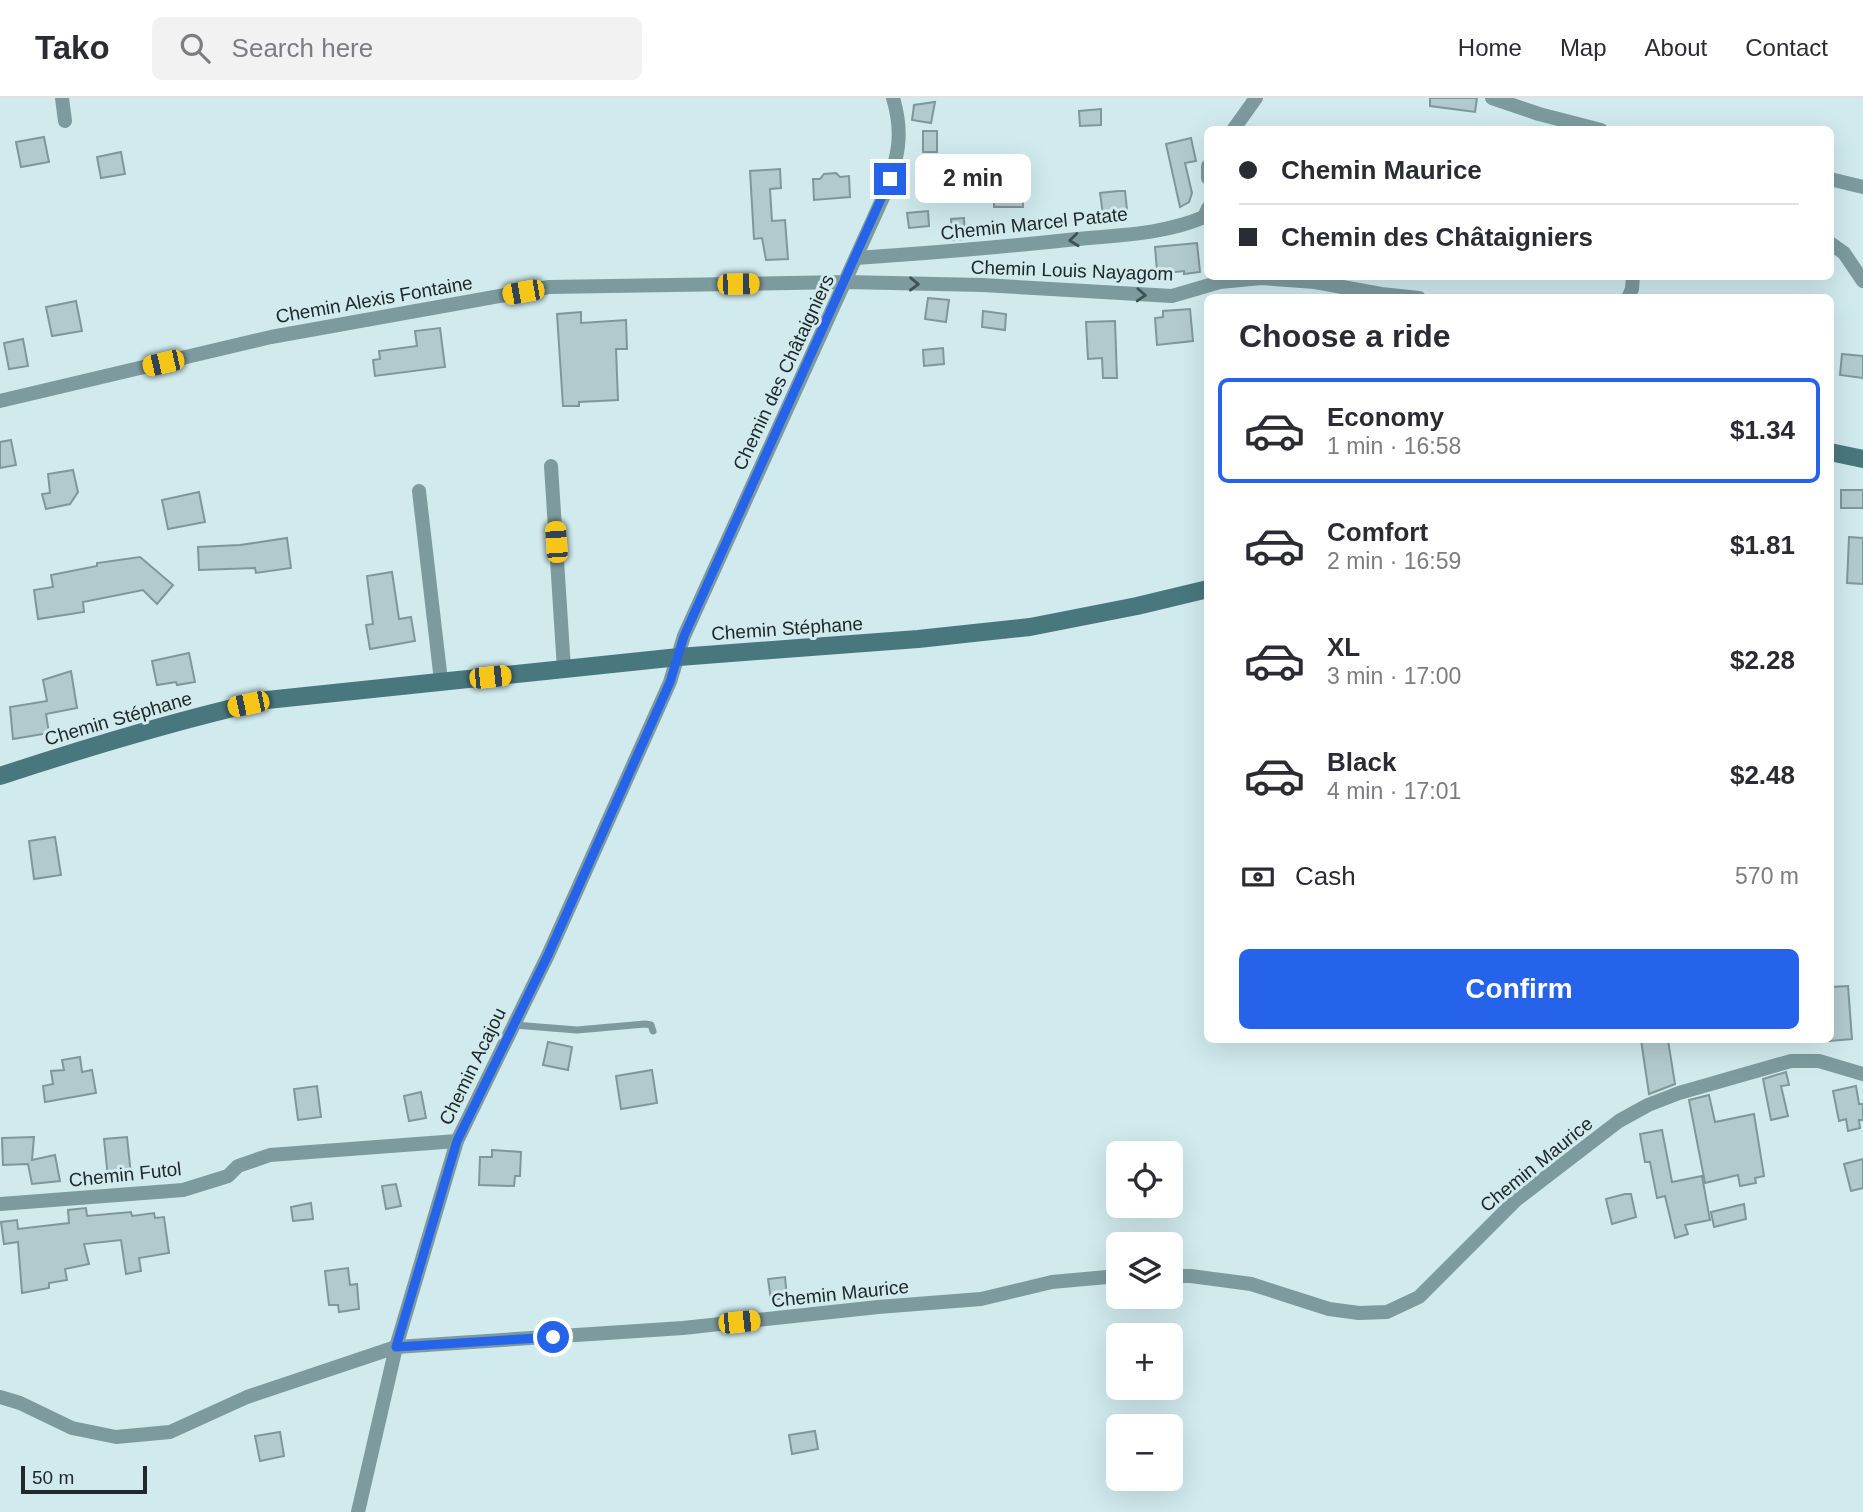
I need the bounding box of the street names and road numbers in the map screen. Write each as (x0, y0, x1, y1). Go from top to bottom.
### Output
street label: Chemin Marcel Patate (939, 203, 1129, 244)
street label: Chemin Louis Nayagom (970, 256, 1174, 285)
street label: Chemin des Châtaigniers (729, 271, 838, 473)
street label: Chemin Alexis Fontaine (274, 272, 474, 327)
street label: Chemin Stéphane (710, 613, 864, 644)
street label: Chemin Stéphane (42, 687, 194, 750)
street label: Chemin Acajou (435, 1004, 510, 1128)
street label: Chemin Maurice (1476, 1113, 1597, 1216)
street label: Chemin Futol (68, 1158, 182, 1191)
street label: Chemin Maurice (770, 1276, 910, 1311)

